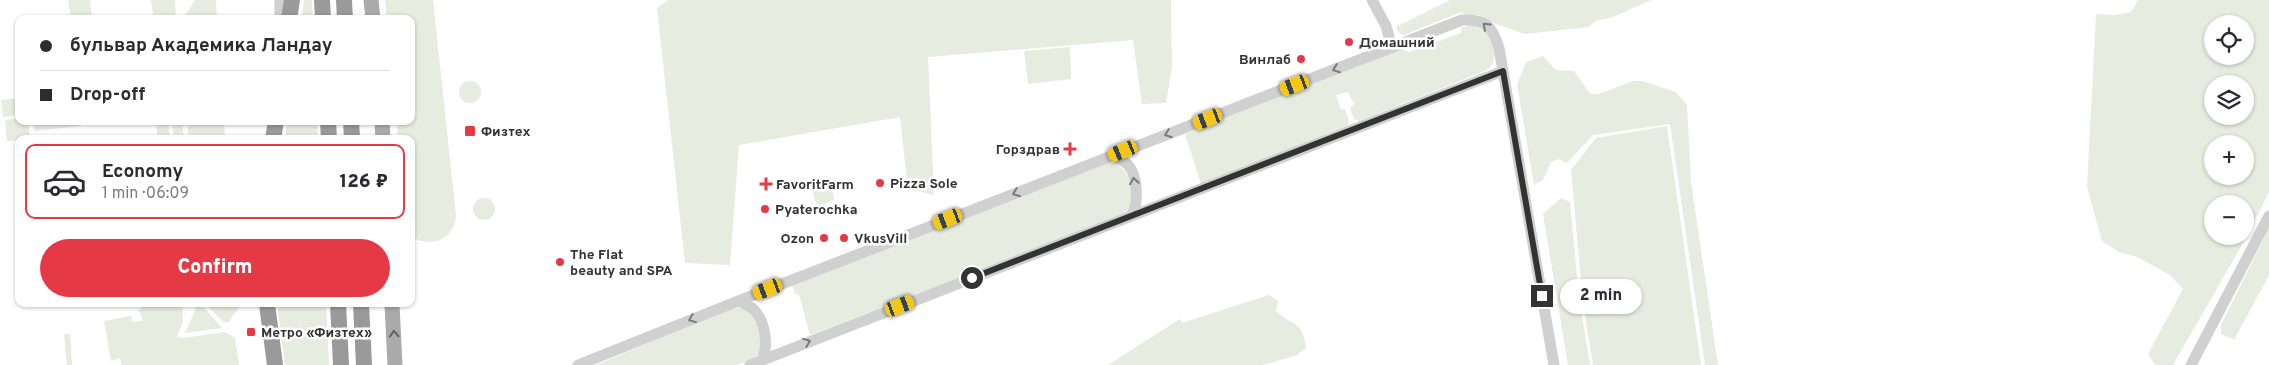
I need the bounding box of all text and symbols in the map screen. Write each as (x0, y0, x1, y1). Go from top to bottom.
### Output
map controls (2204, 15, 2254, 245)
button: locate (2204, 15, 2254, 65)
one-way arrow (1483, 23, 1492, 32)
text: бульвар Академика Ландау (70, 34, 333, 58)
place label: Домашний (1359, 35, 1435, 52)
marker: Домашний (1343, 36, 1355, 48)
place label: Винлаб (1239, 52, 1291, 69)
marker: Винлаб (1295, 53, 1307, 65)
one-way arrow (1332, 63, 1341, 73)
car (1278, 73, 1311, 97)
button: layers (2204, 75, 2254, 125)
text: Drop-off (70, 83, 145, 107)
car (1191, 107, 1224, 131)
marker: Физтех (463, 124, 477, 138)
place label: Физтех (481, 124, 531, 141)
one-way arrow (1164, 128, 1173, 138)
button: + (2204, 135, 2254, 185)
car (1106, 138, 1139, 164)
place label: Горздрав (996, 142, 1060, 159)
marker: Горздрав (1064, 143, 1076, 155)
icon: car (42, 159, 87, 204)
text: Economy (102, 160, 183, 184)
text: 126 ₽ (339, 170, 388, 194)
place label: Pizza Sole (890, 176, 958, 193)
place label: FavoritFarm (776, 177, 854, 194)
marker: Pizza Sole (874, 177, 886, 189)
one-way arrow (1129, 177, 1139, 186)
marker: FavoritFarm (760, 178, 772, 190)
text: 1 min · 06:09 (102, 184, 189, 204)
one-way arrow (1012, 186, 1021, 197)
button: − (2204, 195, 2254, 245)
place label: Pyaterochka (775, 202, 857, 219)
marker: Pyaterochka (759, 203, 771, 215)
car (931, 207, 964, 231)
place label: Ozon (781, 231, 814, 248)
place label: VkusVill (854, 231, 907, 248)
marker: Ozon (818, 232, 830, 244)
marker: VkusVill (838, 232, 850, 244)
button: Confirm (40, 239, 390, 297)
place label: The Flat beauty and SPA (570, 247, 673, 280)
marker: The Flat beauty and SPA (554, 256, 566, 268)
route start (961, 267, 983, 289)
car (751, 277, 784, 301)
callout: 2 min (1560, 278, 1642, 314)
route end (1531, 285, 1553, 307)
text: 2 min (1580, 286, 1622, 306)
car (883, 294, 916, 318)
one-way arrow (689, 313, 697, 323)
place label: Метро «Физтех» (261, 325, 372, 342)
marker: Метро «Физтех» (245, 326, 257, 338)
one-way arrow (388, 330, 399, 338)
one-way arrow (802, 338, 811, 348)

